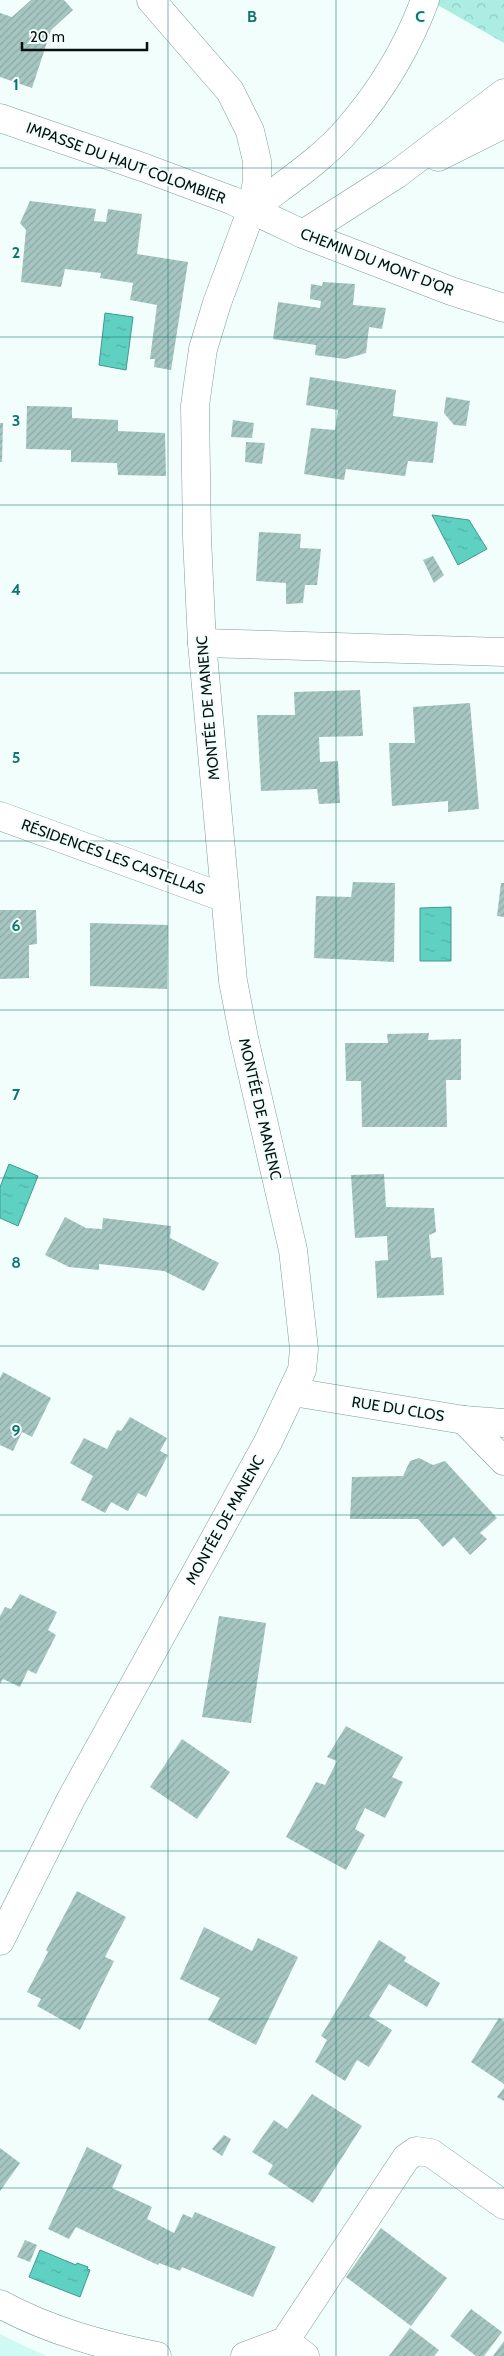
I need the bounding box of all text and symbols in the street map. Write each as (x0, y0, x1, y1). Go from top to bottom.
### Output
text: B (247, 7, 257, 26)
text: C (415, 7, 425, 26)
scale bar (22, 20, 148, 52)
text: 20 m (30, 28, 65, 46)
text: 1 (13, 75, 19, 94)
street label: IMPASSE DU HAUT COLOMBIER (24, 119, 228, 207)
street label: CHEMIN DU MONT D'OR (298, 224, 456, 300)
text: 2 (12, 243, 20, 262)
text: 3 (12, 411, 20, 430)
text: 4 (11, 580, 21, 599)
street label: MONTÉE DE MANENC (192, 635, 223, 781)
text: 5 (12, 748, 20, 767)
street label: RÉSIDENCES LES CASTELLAS (19, 814, 208, 899)
text: 6 (12, 916, 21, 935)
street label: MONTÉE DE MANENC (235, 1036, 286, 1182)
text: 7 (12, 1085, 21, 1104)
text: 8 (11, 1253, 21, 1272)
street label: RUE DU CLOS (350, 1393, 446, 1425)
text: 9 (12, 1421, 21, 1440)
street label: MONTÉE DE MANENC (181, 1452, 268, 1588)

